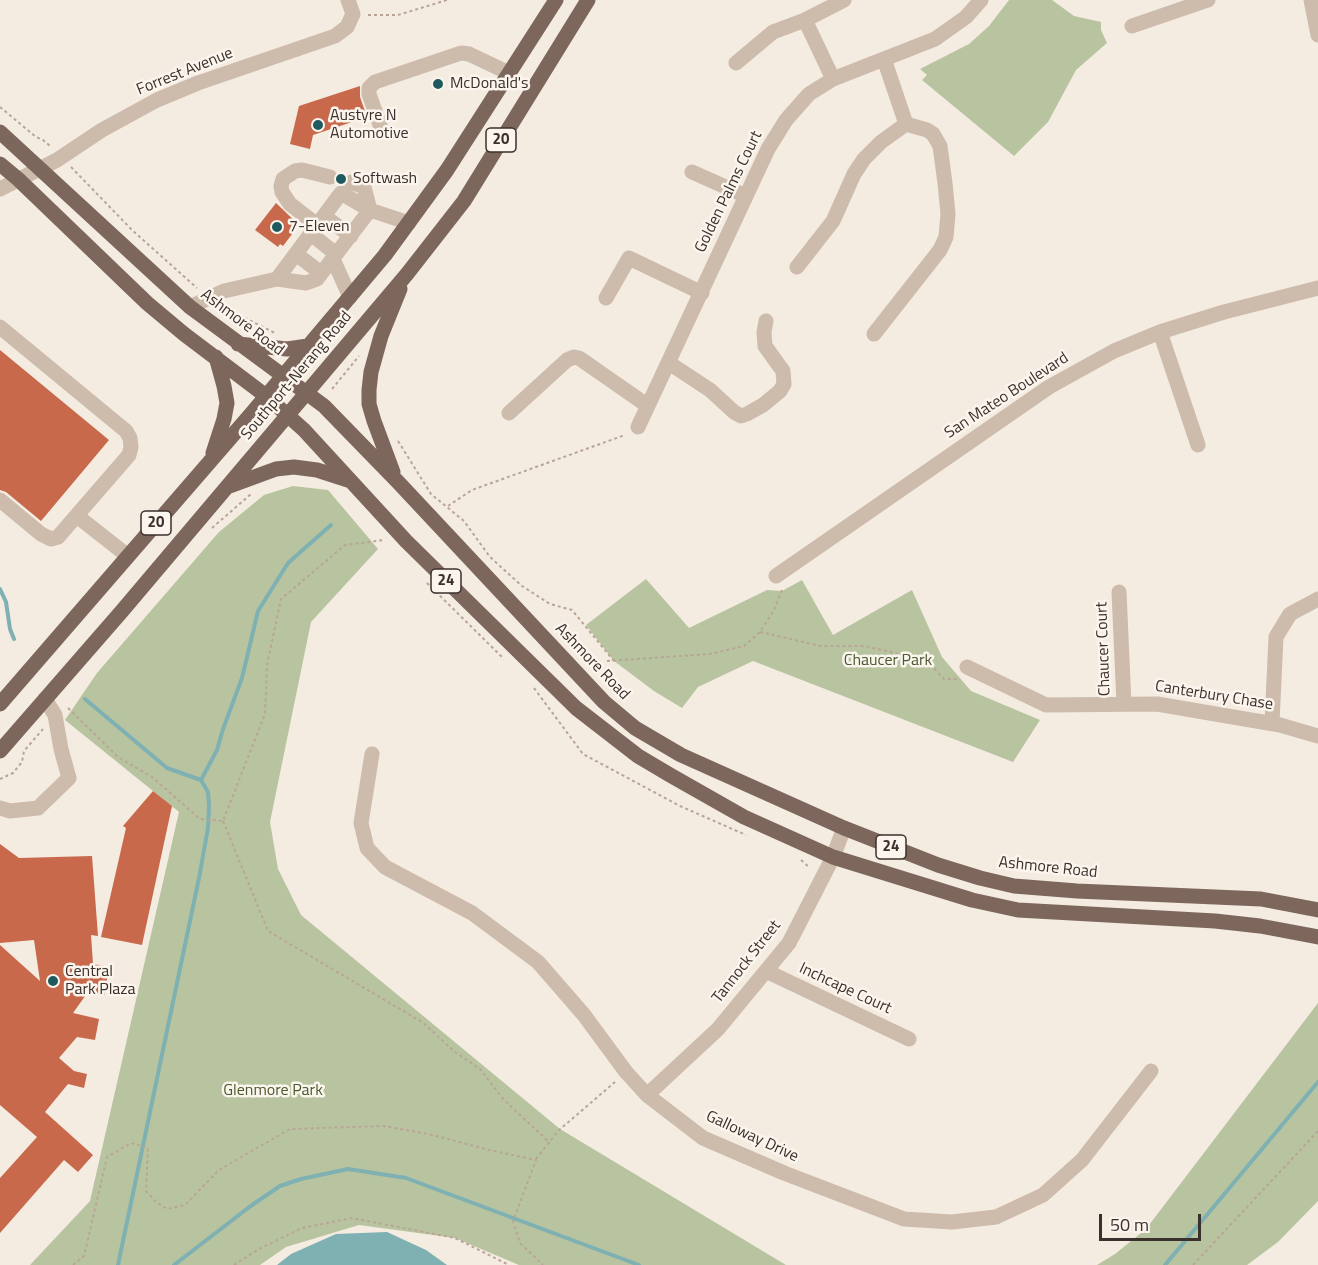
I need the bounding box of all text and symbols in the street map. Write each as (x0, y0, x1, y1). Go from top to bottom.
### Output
street label: Forrest Avenue (134, 44, 236, 100)
place label: McDonald's (450, 74, 529, 94)
marker: McDonald's (431, 77, 445, 91)
place label: Austyre N Automotive (330, 106, 409, 144)
marker: Austyre N Automotive (311, 118, 325, 132)
road number: 20 (486, 128, 516, 152)
street label: Golden Palms Court (691, 128, 767, 256)
place label: Softwash (353, 169, 417, 189)
marker: Softwash (334, 172, 348, 186)
place label: 7-Eleven (289, 217, 350, 237)
marker: 7-Eleven (270, 220, 284, 234)
street label: Ashmore Road (197, 286, 287, 360)
street label: Southport-Nerang Road (238, 308, 356, 444)
street label: San Mateo Boulevard (941, 349, 1073, 443)
road number: 20 (141, 511, 171, 535)
road number: 24 (431, 569, 461, 593)
street label: Chaucer Court (1093, 601, 1115, 697)
street label: Ashmore Road (551, 620, 633, 704)
park label: Chaucer Park (844, 651, 932, 671)
street label: Canterbury Chase (1154, 677, 1274, 715)
road number: 24 (876, 835, 906, 859)
street label: Ashmore Road (998, 853, 1098, 883)
street label: Tannock Street (709, 917, 785, 1007)
street label: Inchcape Court (796, 959, 894, 1019)
place label: Central Park Plaza (65, 962, 136, 1000)
marker: Central Park Plaza (46, 974, 60, 988)
park label: Glenmore Park (223, 1081, 323, 1101)
street label: Galloway Drive (703, 1107, 801, 1167)
scale bar (1102, 1202, 1204, 1240)
text: 50 m (1110, 1211, 1149, 1238)

